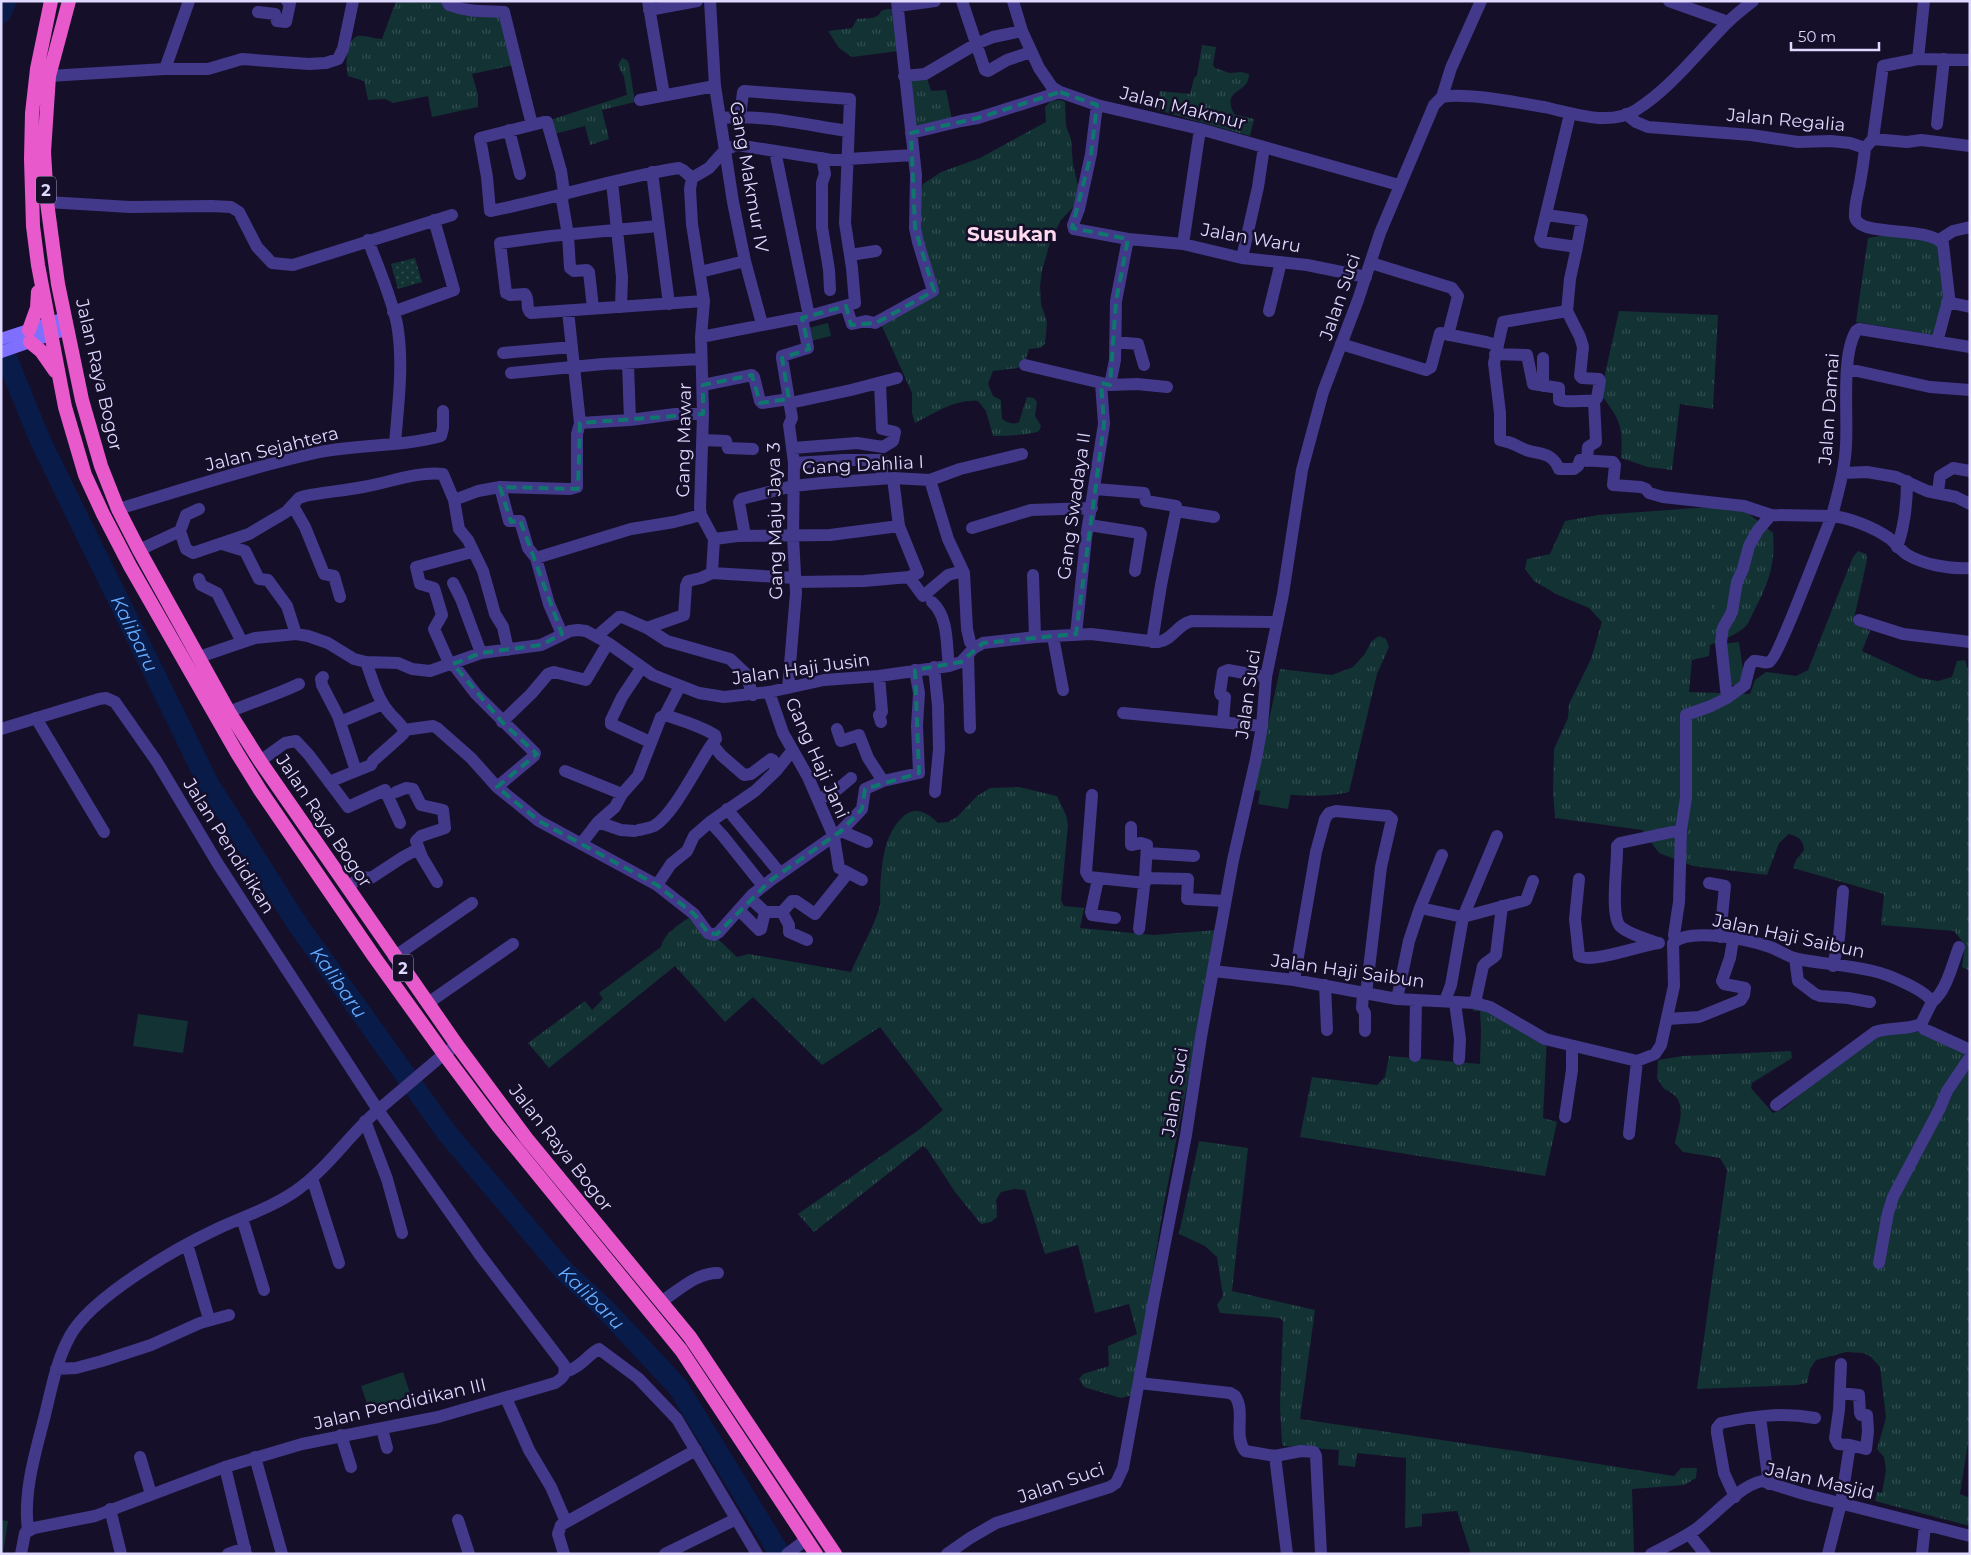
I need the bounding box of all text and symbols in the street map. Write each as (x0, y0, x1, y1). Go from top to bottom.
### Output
scale bar (1791, 20, 1878, 52)
text: 50 m (1798, 27, 1836, 46)
street label: Jalan Makmur (1117, 81, 1248, 134)
street label: Gang Makmur IV (725, 100, 773, 255)
street label: Jalan Regalia (1725, 104, 1846, 136)
road number: 2 (36, 176, 56, 204)
street label: Jalan Waru (1198, 218, 1303, 258)
district label: Susukan (967, 222, 1057, 246)
street label: Jalan Suci (1315, 251, 1365, 344)
street label: Jalan Raya Bogor (71, 296, 127, 453)
street label: Jalan Damai (1814, 352, 1844, 467)
street label: Gang Mawar (672, 382, 696, 498)
street label: Jalan Sejahtera (202, 422, 341, 476)
street label: Gang Swadaya II (1053, 431, 1095, 581)
street label: Gang Maju Jaya 3 (763, 442, 787, 600)
street label: Gang Dahlia I (802, 451, 924, 479)
water label: Kalibaru (106, 592, 163, 676)
street label: Jalan Haji Jusin (730, 648, 871, 690)
street label: Jalan Suci (1231, 648, 1265, 741)
street label: Gang Haji Jani (780, 694, 854, 822)
street label: Jalan Raya Bogor (271, 750, 377, 892)
street label: Jalan Pendidikan (178, 774, 279, 918)
street label: Jalan Haji Saibun (1710, 909, 1867, 963)
water label: Kalibaru (305, 942, 372, 1023)
street label: Jalan Haji Saibun (1269, 949, 1426, 993)
road number: 2 (393, 954, 413, 981)
street label: Jalan Suci (1157, 1046, 1193, 1139)
street label: Jalan Raya Bogor (504, 1079, 618, 1216)
water label: Kalibaru (554, 1261, 629, 1335)
street label: Jalan Pendidikan III (311, 1373, 488, 1435)
street label: Jalan Suci (1014, 1458, 1107, 1508)
street label: Jalan Masjid (1763, 1458, 1876, 1504)

